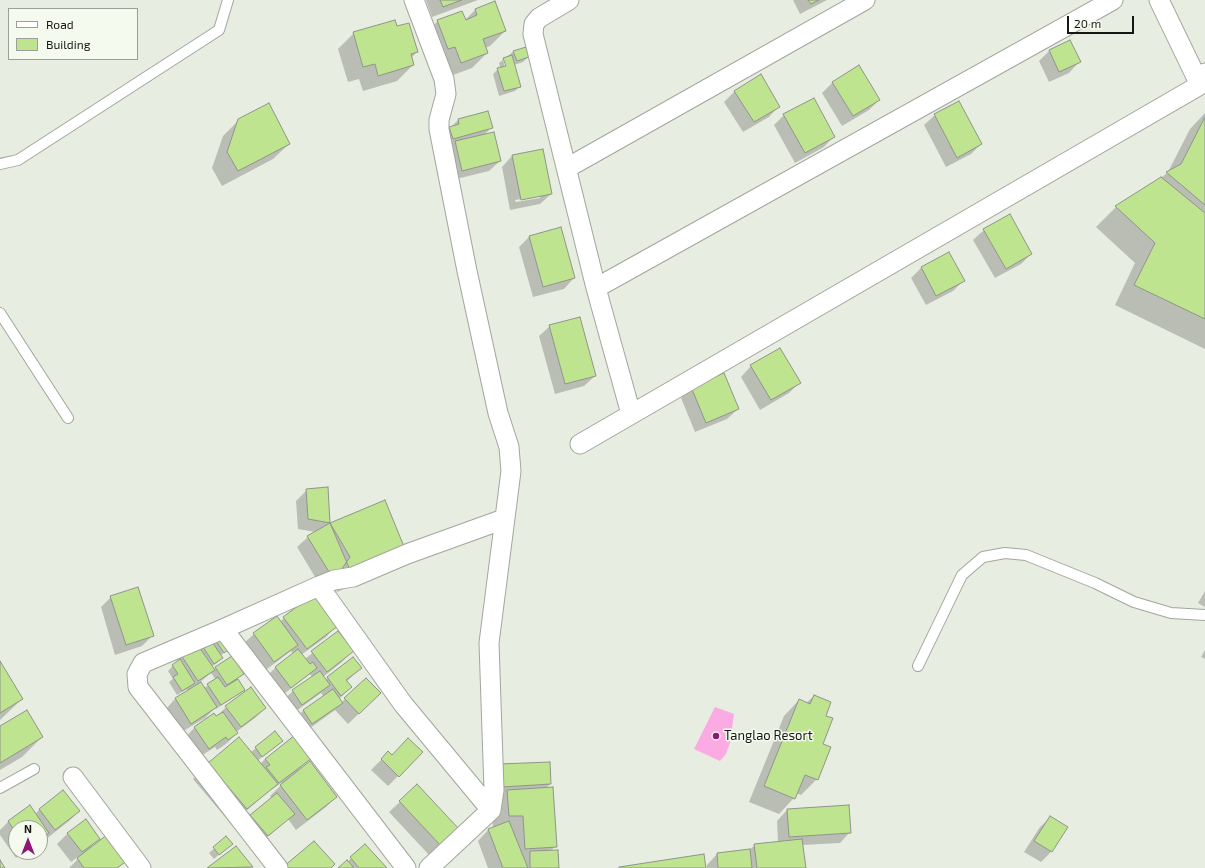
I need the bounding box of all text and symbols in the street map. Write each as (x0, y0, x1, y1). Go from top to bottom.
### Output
legend (8, 8, 138, 60)
scale bar (1069, 8, 1136, 34)
text: 20 m (1074, 16, 1101, 30)
text: Road (46, 17, 74, 31)
text: Building (46, 37, 90, 51)
place label: Tanglao Resort (724, 728, 813, 744)
marker: Tanglao Resort (711, 731, 721, 741)
north arrow (8, 820, 48, 860)
text: N (24, 822, 32, 835)

